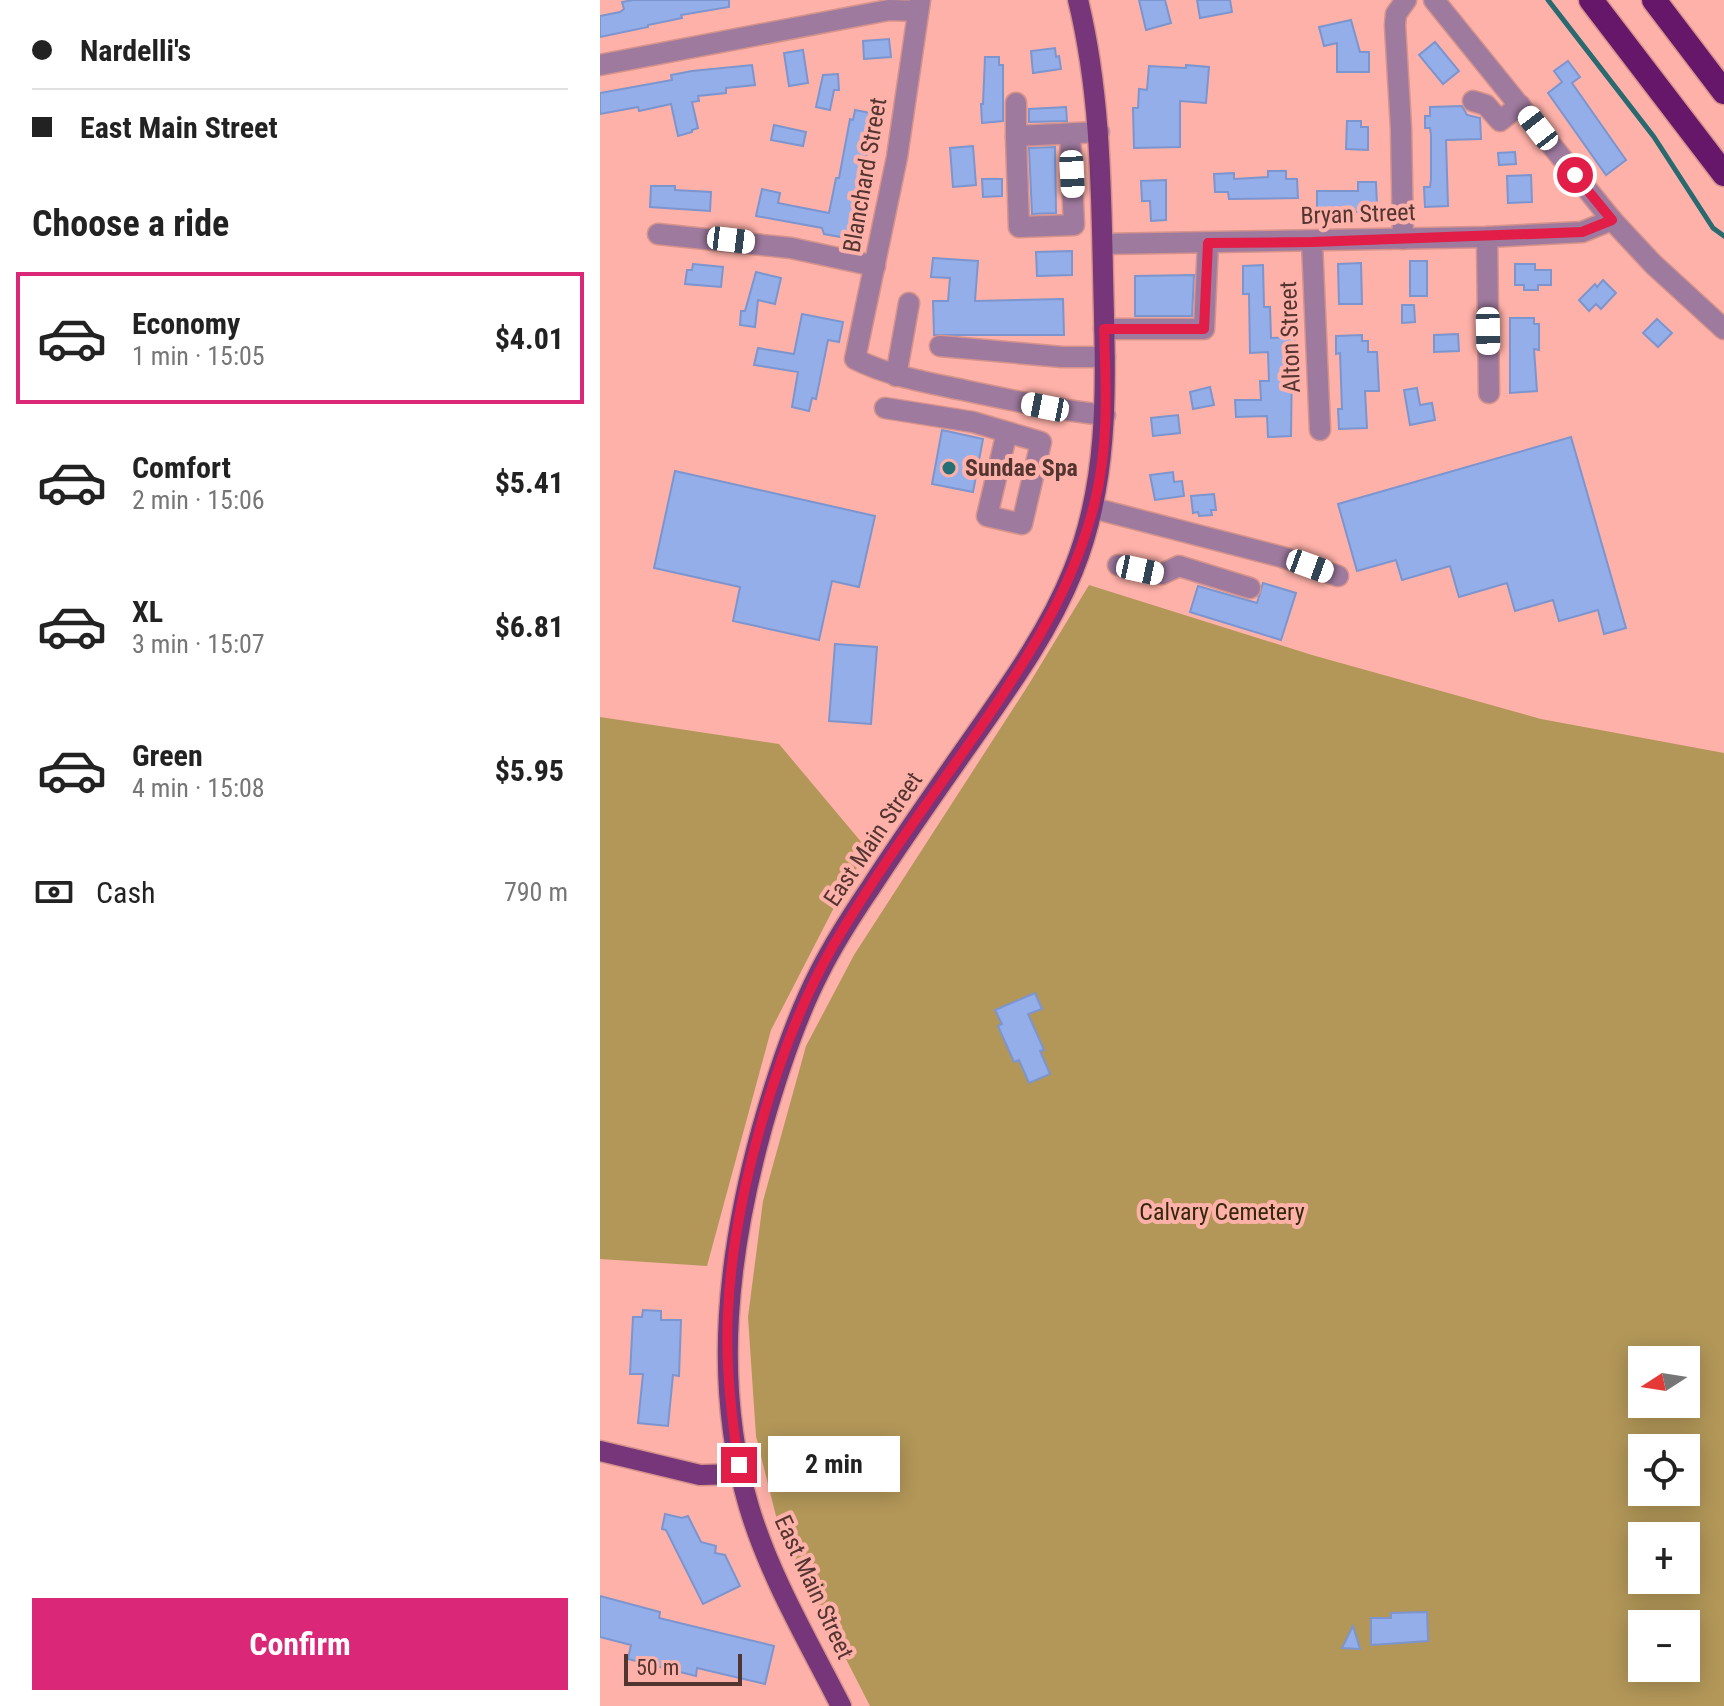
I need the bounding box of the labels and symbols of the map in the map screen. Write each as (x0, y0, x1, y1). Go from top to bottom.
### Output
street label: Blanchard Street (838, 95, 892, 255)
car (1514, 102, 1562, 154)
car (1059, 149, 1085, 199)
route start (1557, 157, 1593, 193)
street label: Bryan Street (1300, 198, 1416, 230)
car (706, 225, 756, 255)
street label: Alton Street (1274, 281, 1306, 393)
car (1476, 307, 1500, 355)
car (1019, 391, 1071, 423)
place label: Sundae Spa (965, 454, 1078, 482)
marker: Sundae Spa (940, 459, 958, 477)
car (1283, 547, 1337, 585)
car (1114, 553, 1166, 587)
street label: East Main Street (818, 767, 928, 911)
park label: Calvary Cemetery (1139, 1198, 1305, 1226)
north arrow (1628, 1346, 1700, 1418)
callout: 2 min (767, 1437, 899, 1493)
route end (721, 1447, 757, 1483)
street label: East Main Street (768, 1511, 860, 1663)
scale bar (624, 1650, 742, 1686)

